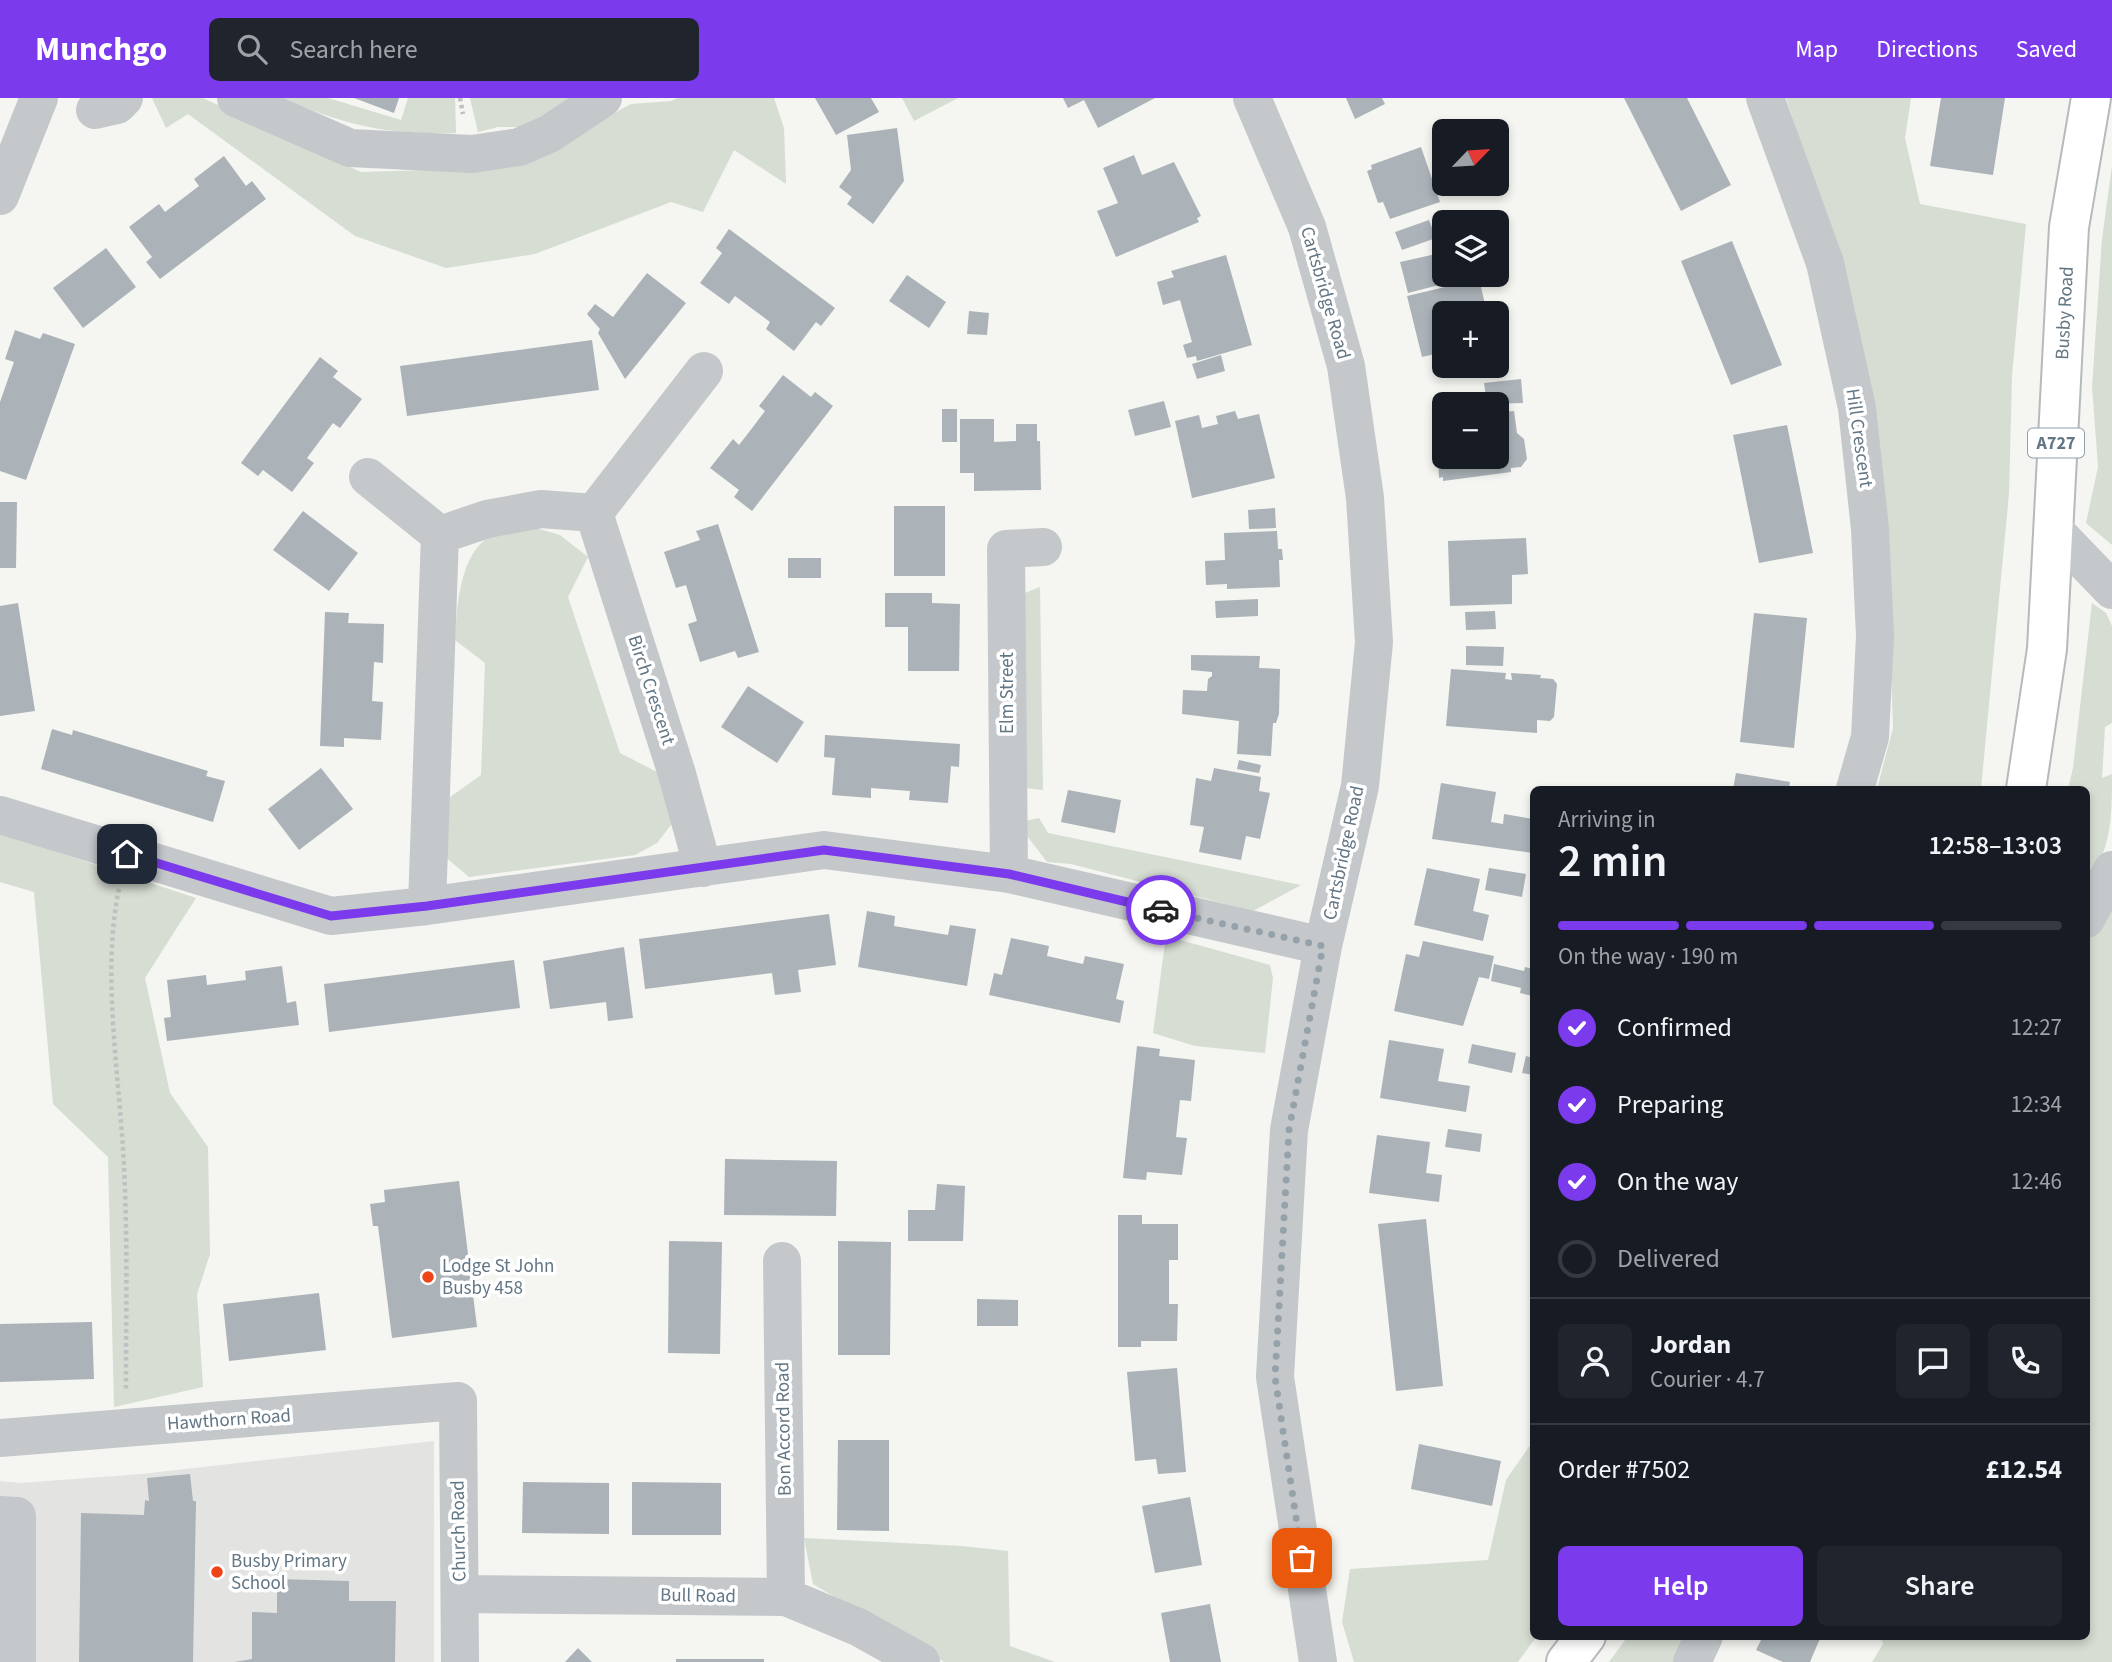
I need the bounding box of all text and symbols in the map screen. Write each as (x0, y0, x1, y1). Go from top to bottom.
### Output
search box (209, 18, 699, 81)
text: Munchgo (35, 26, 167, 73)
icon: search (233, 30, 271, 68)
text: Search here (289, 31, 418, 68)
text: Map (1795, 32, 1838, 67)
text: Directions (1876, 32, 1978, 67)
text: Saved (2016, 32, 2077, 67)
north arrow (1432, 119, 1508, 196)
map controls (1432, 119, 1509, 469)
button: layers (1432, 210, 1509, 287)
street label: Cartsbridge Road (1293, 224, 1357, 362)
street label: Busby Road (2049, 266, 2080, 360)
button: + (1432, 301, 1509, 378)
street label: Hill Crescent (1839, 387, 1879, 490)
button: − (1432, 392, 1509, 469)
road number: A727 (2028, 428, 2084, 458)
street label: Birch Crescent (621, 632, 682, 749)
street label: Elm Street (994, 651, 1021, 734)
street label: Cartsbridge Road (1317, 783, 1371, 923)
text: Arriving in (1558, 803, 1656, 836)
pin (97, 824, 157, 884)
text: 12:58–13:03 (1929, 827, 2062, 864)
text: 2 min (1558, 829, 1667, 894)
icon: home (108, 835, 146, 873)
courier (1126, 875, 1196, 945)
icon: car (1142, 891, 1180, 929)
text: On the way · 190 m (1558, 940, 1738, 973)
icon: check (1558, 1009, 1596, 1047)
text: Confirmed (1617, 1009, 1732, 1046)
text: 12:27 (2011, 1011, 2062, 1044)
icon: check (1558, 1086, 1596, 1124)
text: Preparing (1617, 1086, 1723, 1123)
text: 12:34 (2011, 1088, 2062, 1121)
icon: check (1558, 1163, 1596, 1201)
text: On the way (1617, 1163, 1738, 1200)
text: 12:46 (2011, 1165, 2062, 1198)
text: Delivered (1617, 1240, 1720, 1277)
place label: Lodge St John Busby 458 (442, 1253, 554, 1302)
marker: Lodge St John Busby 458 (420, 1269, 436, 1285)
button: person (1558, 1324, 1632, 1398)
button: chat (1896, 1324, 1970, 1398)
button: phone (1988, 1324, 2062, 1398)
text: Jordan (1650, 1326, 1731, 1363)
street label: Bon Accord Road (769, 1362, 799, 1496)
text: Courier · 4.7 (1650, 1363, 1765, 1396)
street label: Hawthorn Road (166, 1402, 292, 1438)
text: Order #7502 (1558, 1451, 1690, 1488)
text: £12.54 (1986, 1451, 2062, 1488)
street label: Church Road (445, 1480, 473, 1582)
pin (1272, 1528, 1332, 1588)
icon: bag (1283, 1539, 1321, 1577)
button: Help (1558, 1546, 1803, 1626)
button: Share (1817, 1546, 2062, 1626)
place label: Busby Primary School (231, 1548, 347, 1597)
marker: Busby Primary School (209, 1564, 225, 1580)
street label: Bull Road (660, 1582, 736, 1610)

